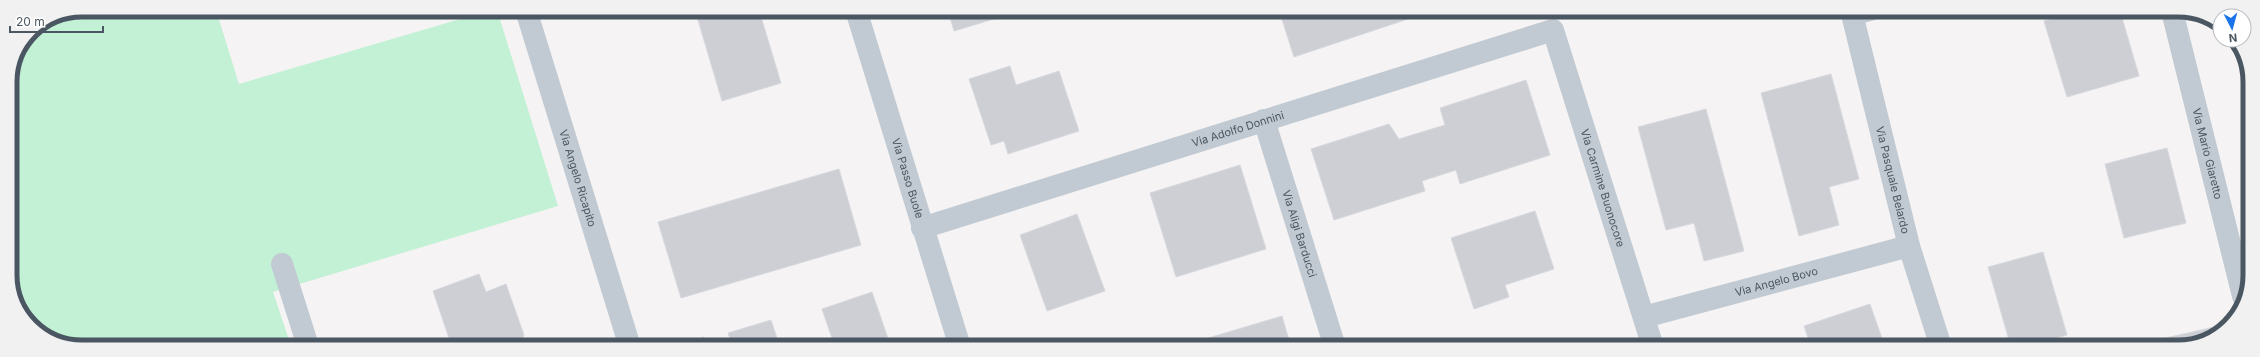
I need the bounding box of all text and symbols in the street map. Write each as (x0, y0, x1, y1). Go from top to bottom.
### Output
scale bar (10, 8, 103, 34)
north arrow (2212, 8, 2252, 48)
text: 20 m (16, 14, 45, 29)
text: N (2228, 31, 2238, 45)
street label: Via Mario Giaretto (2189, 107, 2226, 201)
street label: Via Adolfo Donnini (1190, 108, 1286, 150)
street label: Via Pasquale Belardo (1873, 125, 1913, 235)
street label: Via Carmine Buonocore (1578, 127, 1628, 249)
street label: Via Angelo Ricapito (556, 128, 600, 229)
street label: Via Passo Buole (889, 136, 927, 220)
street label: Via Aligi Barducci (1279, 188, 1320, 279)
street label: Via Angelo Bovo (1733, 264, 1820, 299)

